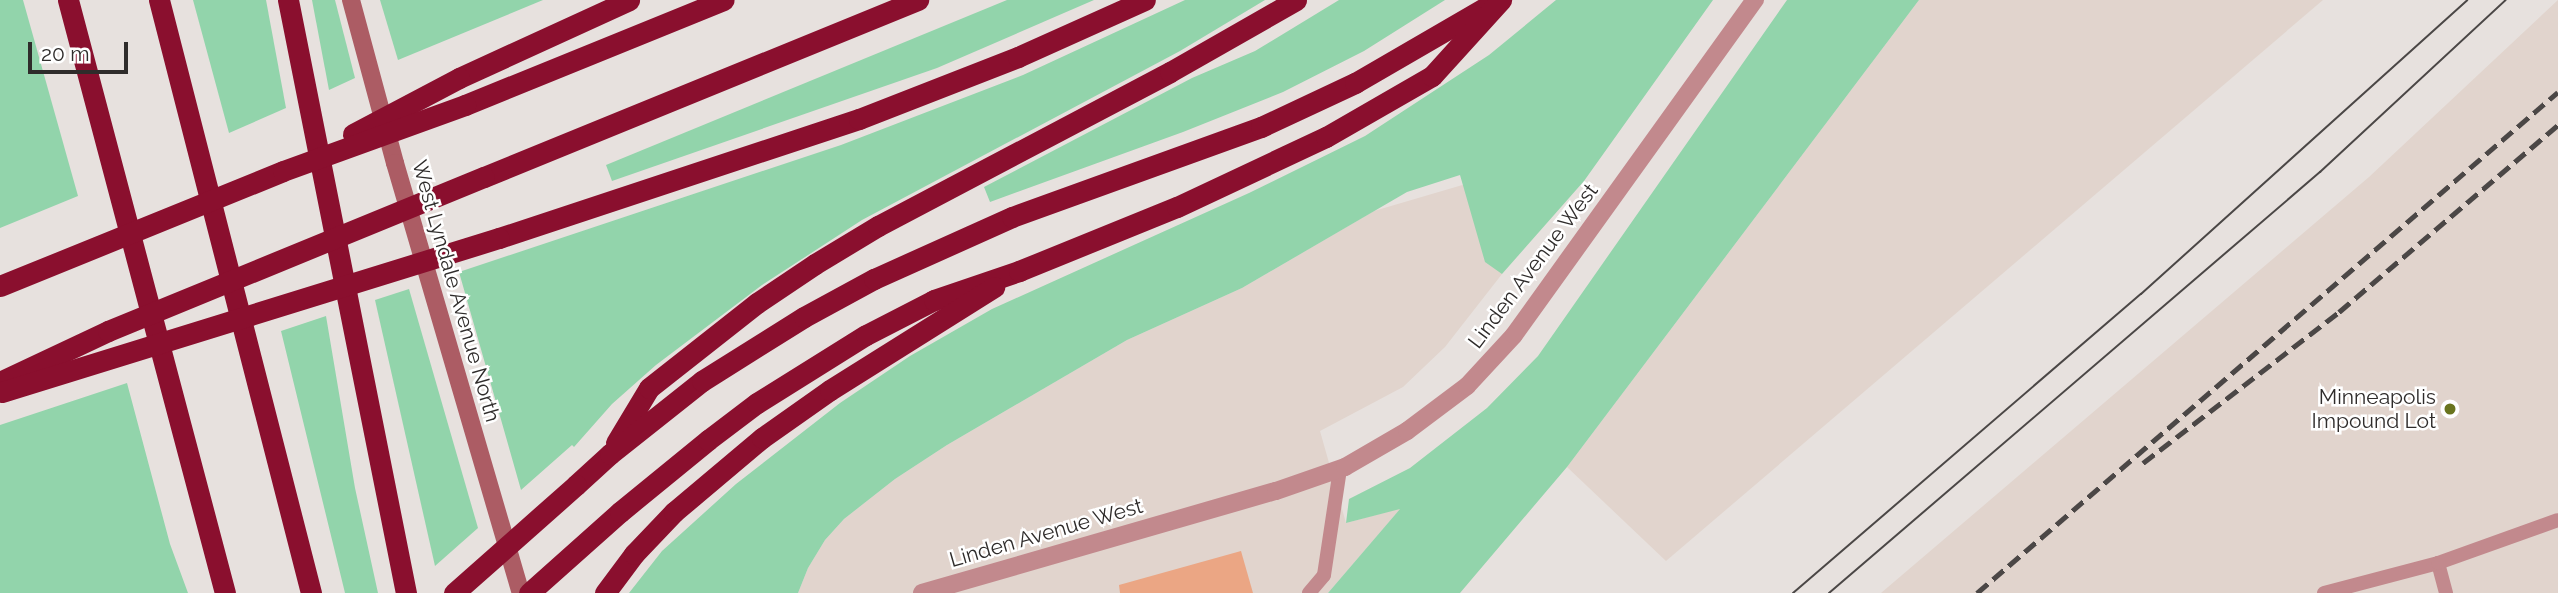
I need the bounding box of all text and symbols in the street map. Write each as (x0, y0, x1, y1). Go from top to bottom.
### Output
scale bar (32, 28, 131, 72)
text: 20 m (41, 41, 89, 66)
street label: West Lyndale Avenue North (406, 157, 506, 425)
street label: Linden Avenue West (1462, 178, 1604, 354)
place label: Minneapolis Impound Lot (2312, 384, 2436, 434)
marker: Minneapolis Impound Lot (2442, 401, 2458, 417)
street label: Linden Avenue West (946, 493, 1146, 573)

